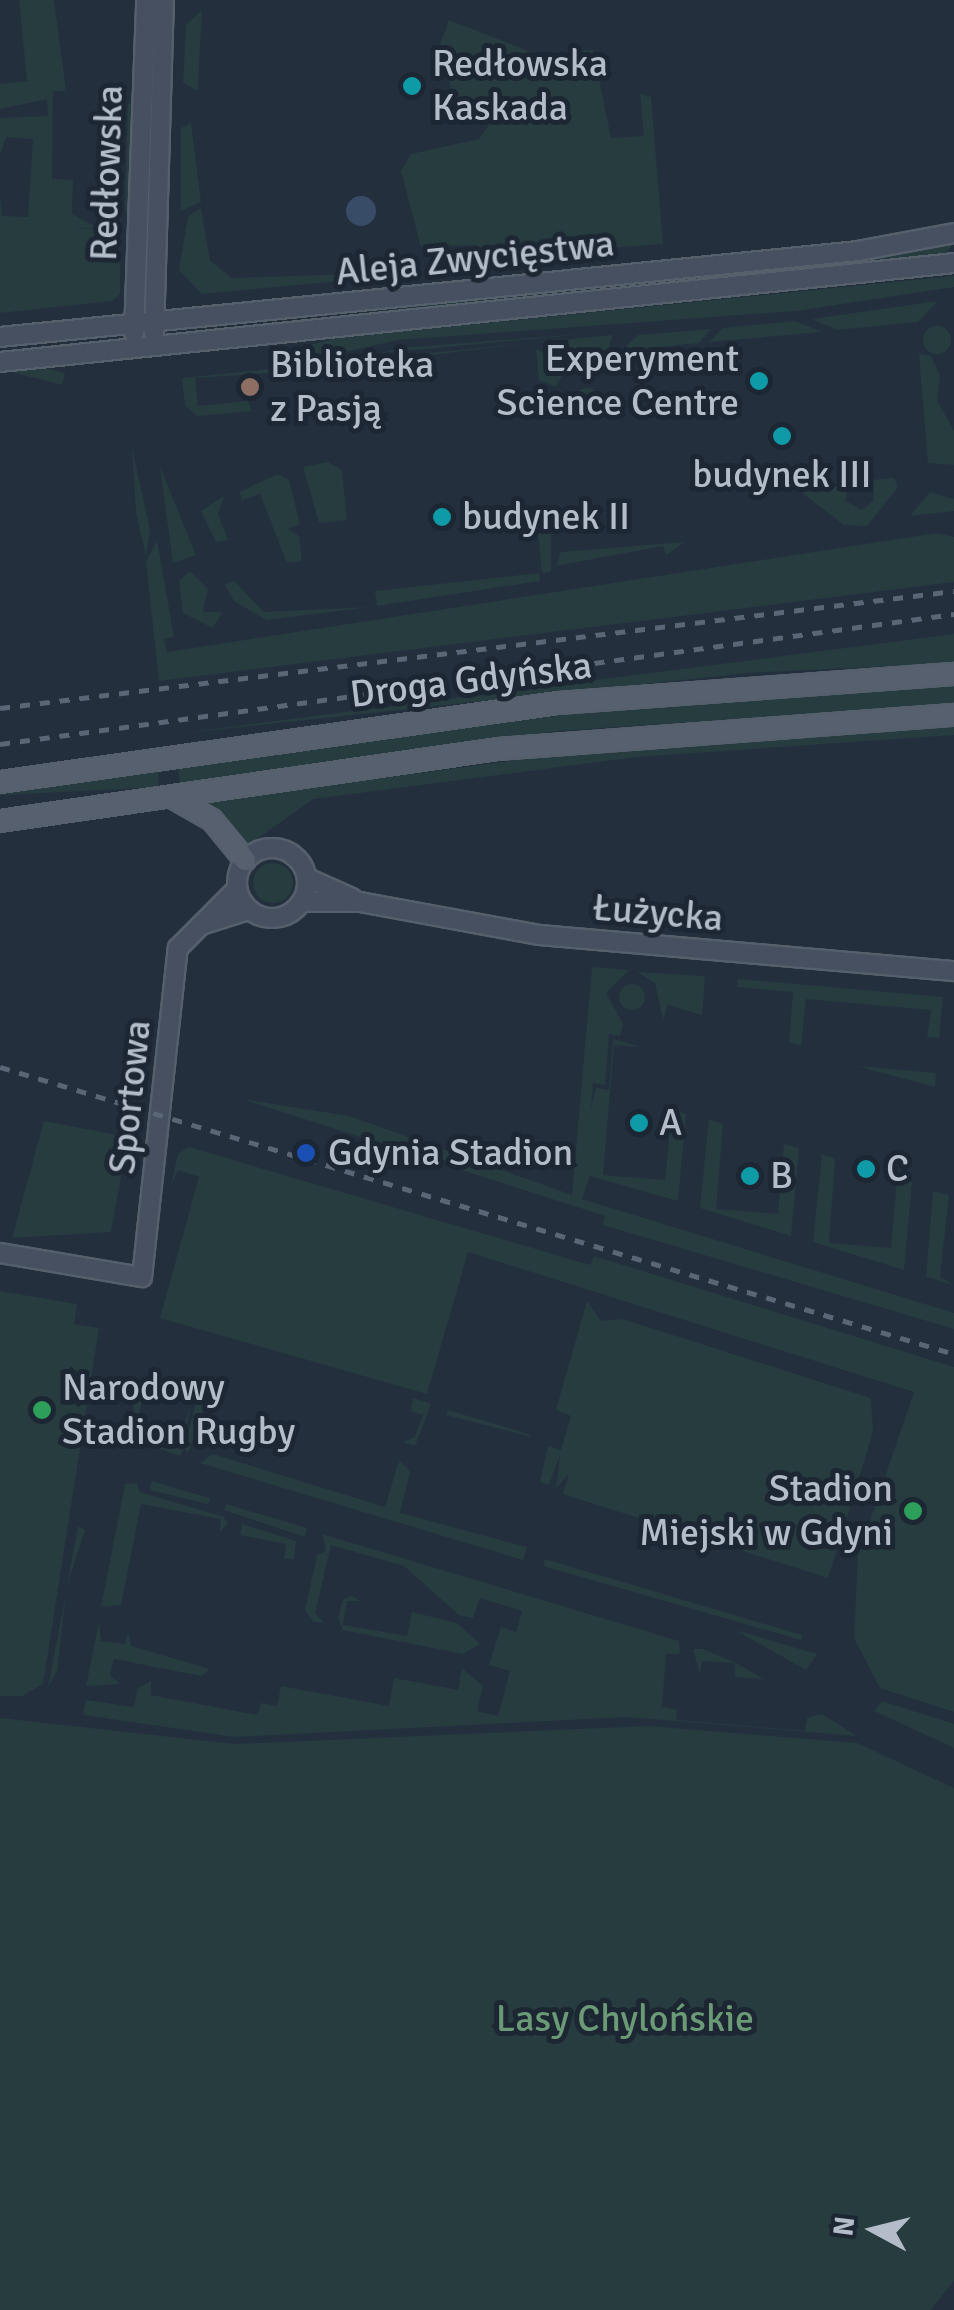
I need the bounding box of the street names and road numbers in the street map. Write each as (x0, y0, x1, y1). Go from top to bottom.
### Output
street label: Redłowska (81, 84, 133, 262)
street label: Aleja Zwycięstwa (333, 221, 617, 295)
street label: Droga Gdyńska (347, 643, 595, 717)
street label: Łużycka (591, 885, 725, 941)
street label: Sportowa (99, 1018, 161, 1176)

